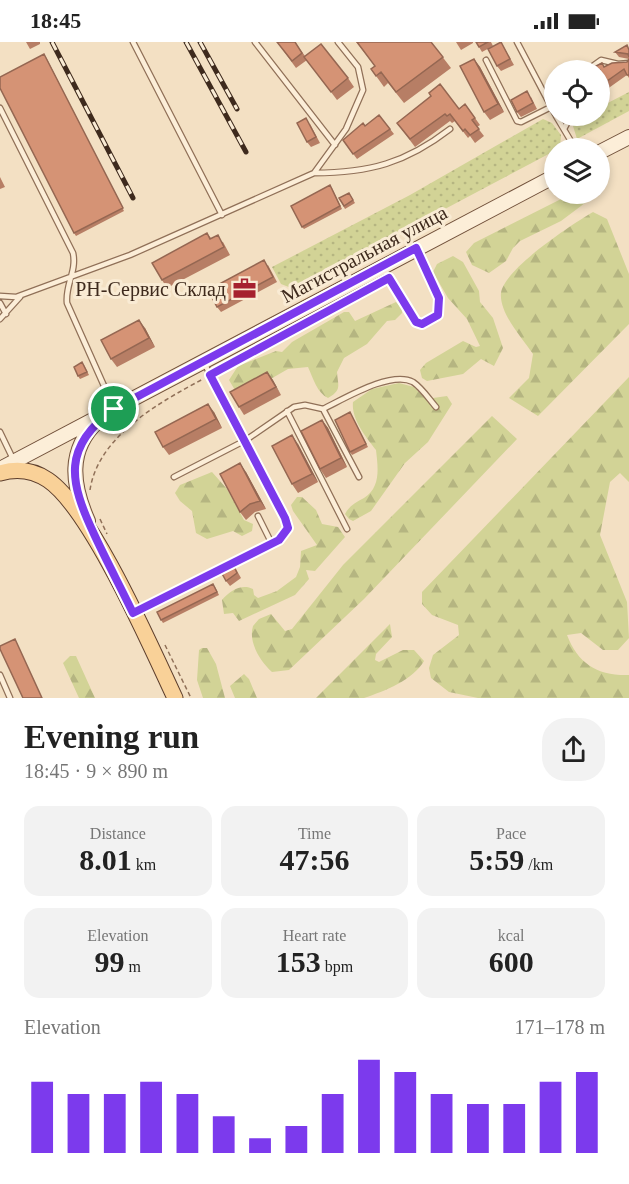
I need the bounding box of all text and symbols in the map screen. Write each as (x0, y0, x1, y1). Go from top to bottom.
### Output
text: 18:45 (30, 8, 81, 33)
map controls (544, 60, 610, 204)
button: locate (544, 60, 610, 126)
button: layers (544, 138, 610, 204)
street label: Магистральная улица (277, 201, 451, 308)
office icon: РН-Сервис Cклад (231, 276, 257, 302)
place label: РН-Сервис Cклад (75, 278, 226, 301)
pin (88, 383, 139, 434)
icon: arrive (97, 392, 130, 425)
button: share (542, 718, 605, 781)
text: Evening run (24, 719, 199, 755)
text: 18:45 · 9 × 890 m (24, 760, 168, 782)
text: Distance (90, 825, 146, 842)
text: Time (298, 825, 331, 842)
text: Pace (496, 825, 526, 842)
text: 8.01 (79, 843, 132, 876)
text: 47:56 (279, 843, 349, 876)
text: 5:59 (469, 843, 524, 876)
text: km (132, 856, 156, 873)
text: /km (524, 856, 553, 873)
text: Elevation (87, 927, 148, 944)
text: Heart rate (283, 927, 346, 944)
text: kcal (498, 927, 524, 944)
text: 99 (95, 945, 125, 978)
text: 153 (276, 945, 321, 978)
text: 600 (489, 945, 534, 978)
text: m (125, 958, 141, 975)
text: bpm (321, 958, 353, 975)
text: Elevation (24, 1016, 101, 1038)
text: 171–178 m (514, 1016, 605, 1038)

